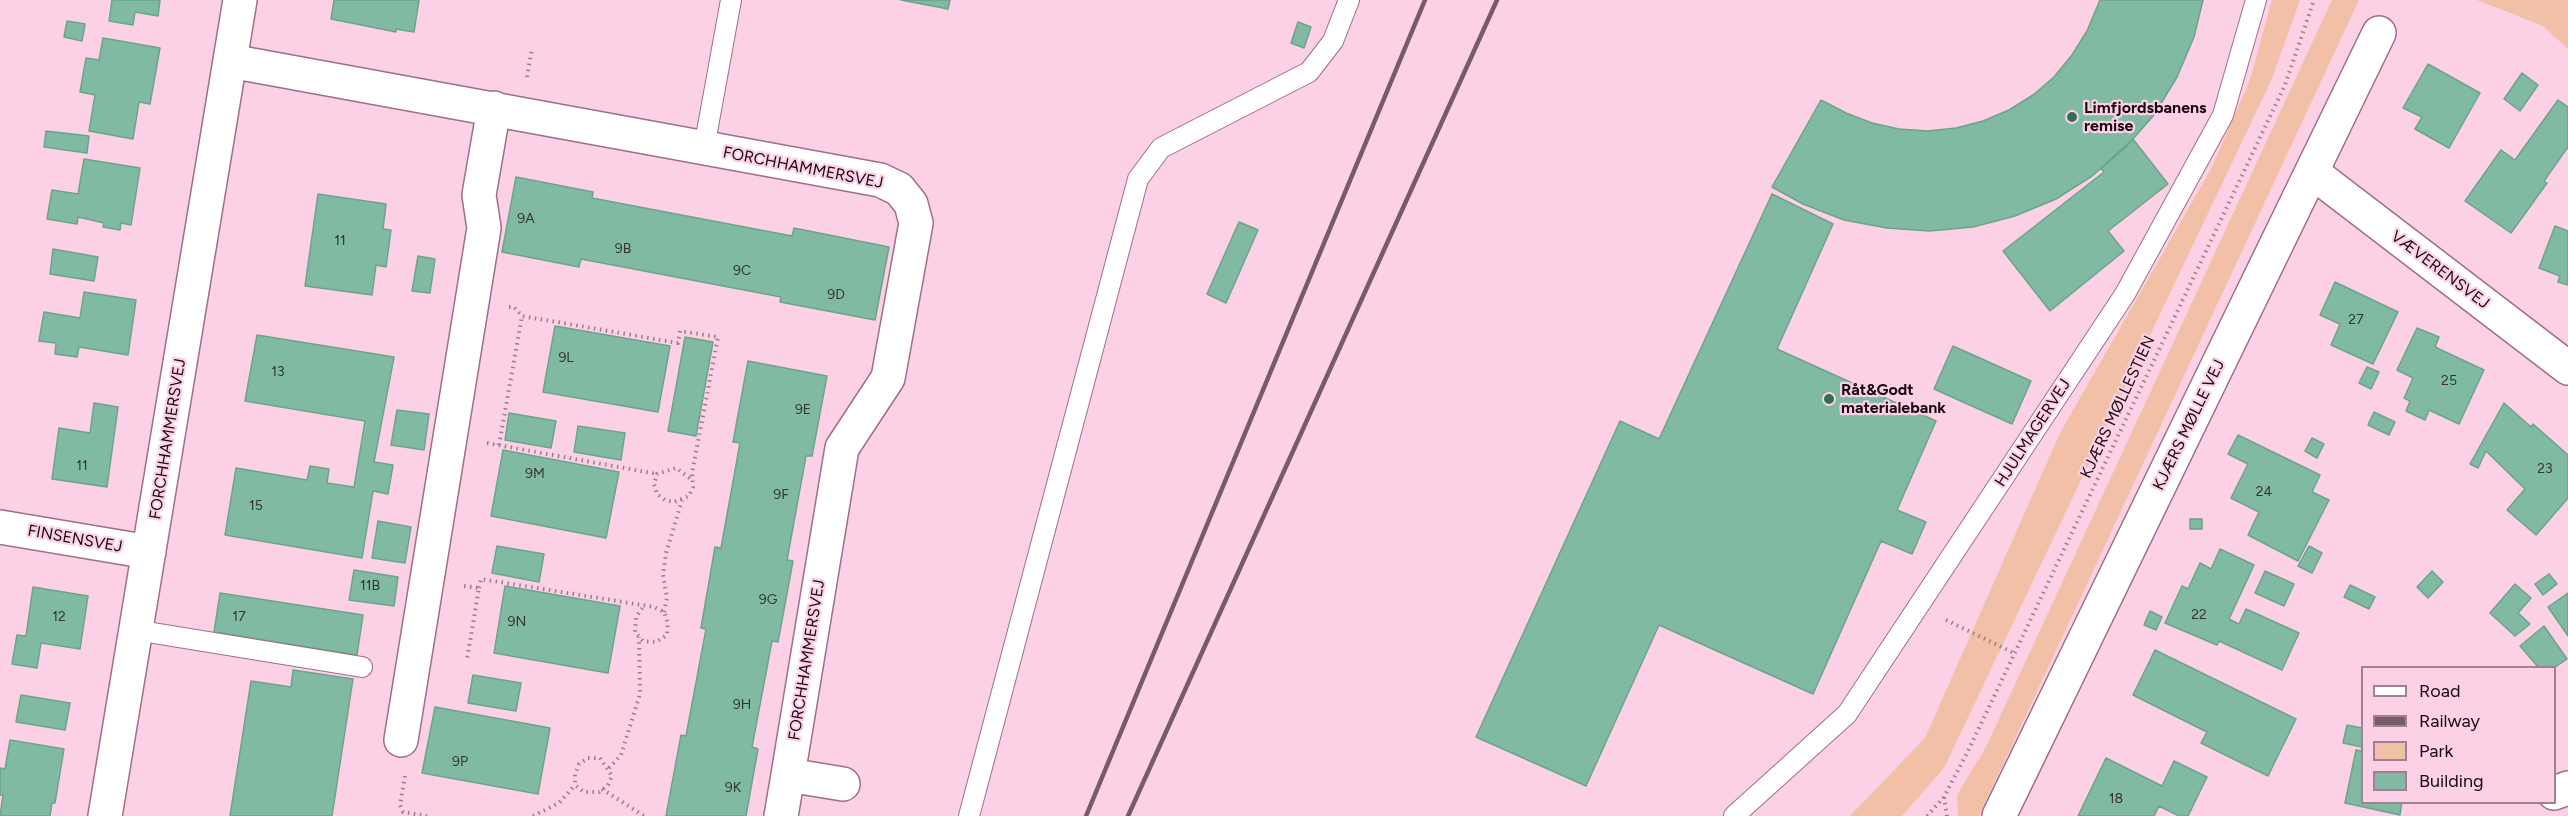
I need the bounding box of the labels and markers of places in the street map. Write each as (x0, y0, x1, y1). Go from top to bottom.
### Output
place label: Limfjordsbanens remise (2084, 98, 2207, 136)
marker: Limfjordsbanens remise (2065, 110, 2079, 124)
place label: Råt&Godt materialebank (1841, 380, 1946, 418)
marker: Råt&Godt materialebank (1822, 392, 1836, 406)

